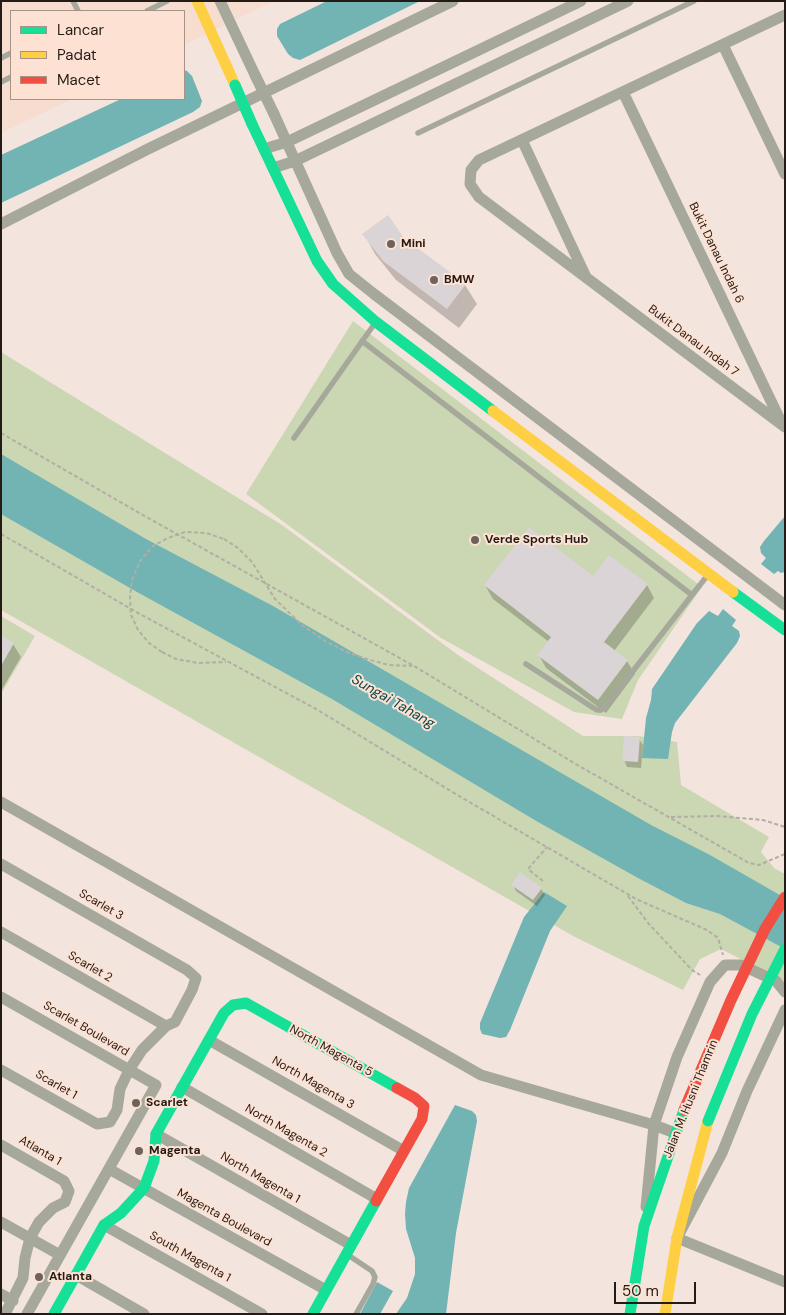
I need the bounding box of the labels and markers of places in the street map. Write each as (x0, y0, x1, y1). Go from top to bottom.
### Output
place label: Mini (401, 237, 426, 251)
marker: Mini (385, 238, 397, 250)
place label: BMW (444, 273, 475, 287)
marker: BMW (428, 274, 440, 286)
place label: Verde Sports Hub (485, 533, 588, 547)
marker: Verde Sports Hub (469, 534, 481, 546)
place label: Scarlet (146, 1096, 188, 1110)
marker: Scarlet (130, 1097, 142, 1109)
place label: Magenta (149, 1144, 200, 1158)
marker: Magenta (133, 1145, 145, 1157)
place label: Atlanta (49, 1270, 92, 1284)
marker: Atlanta (33, 1271, 45, 1283)

